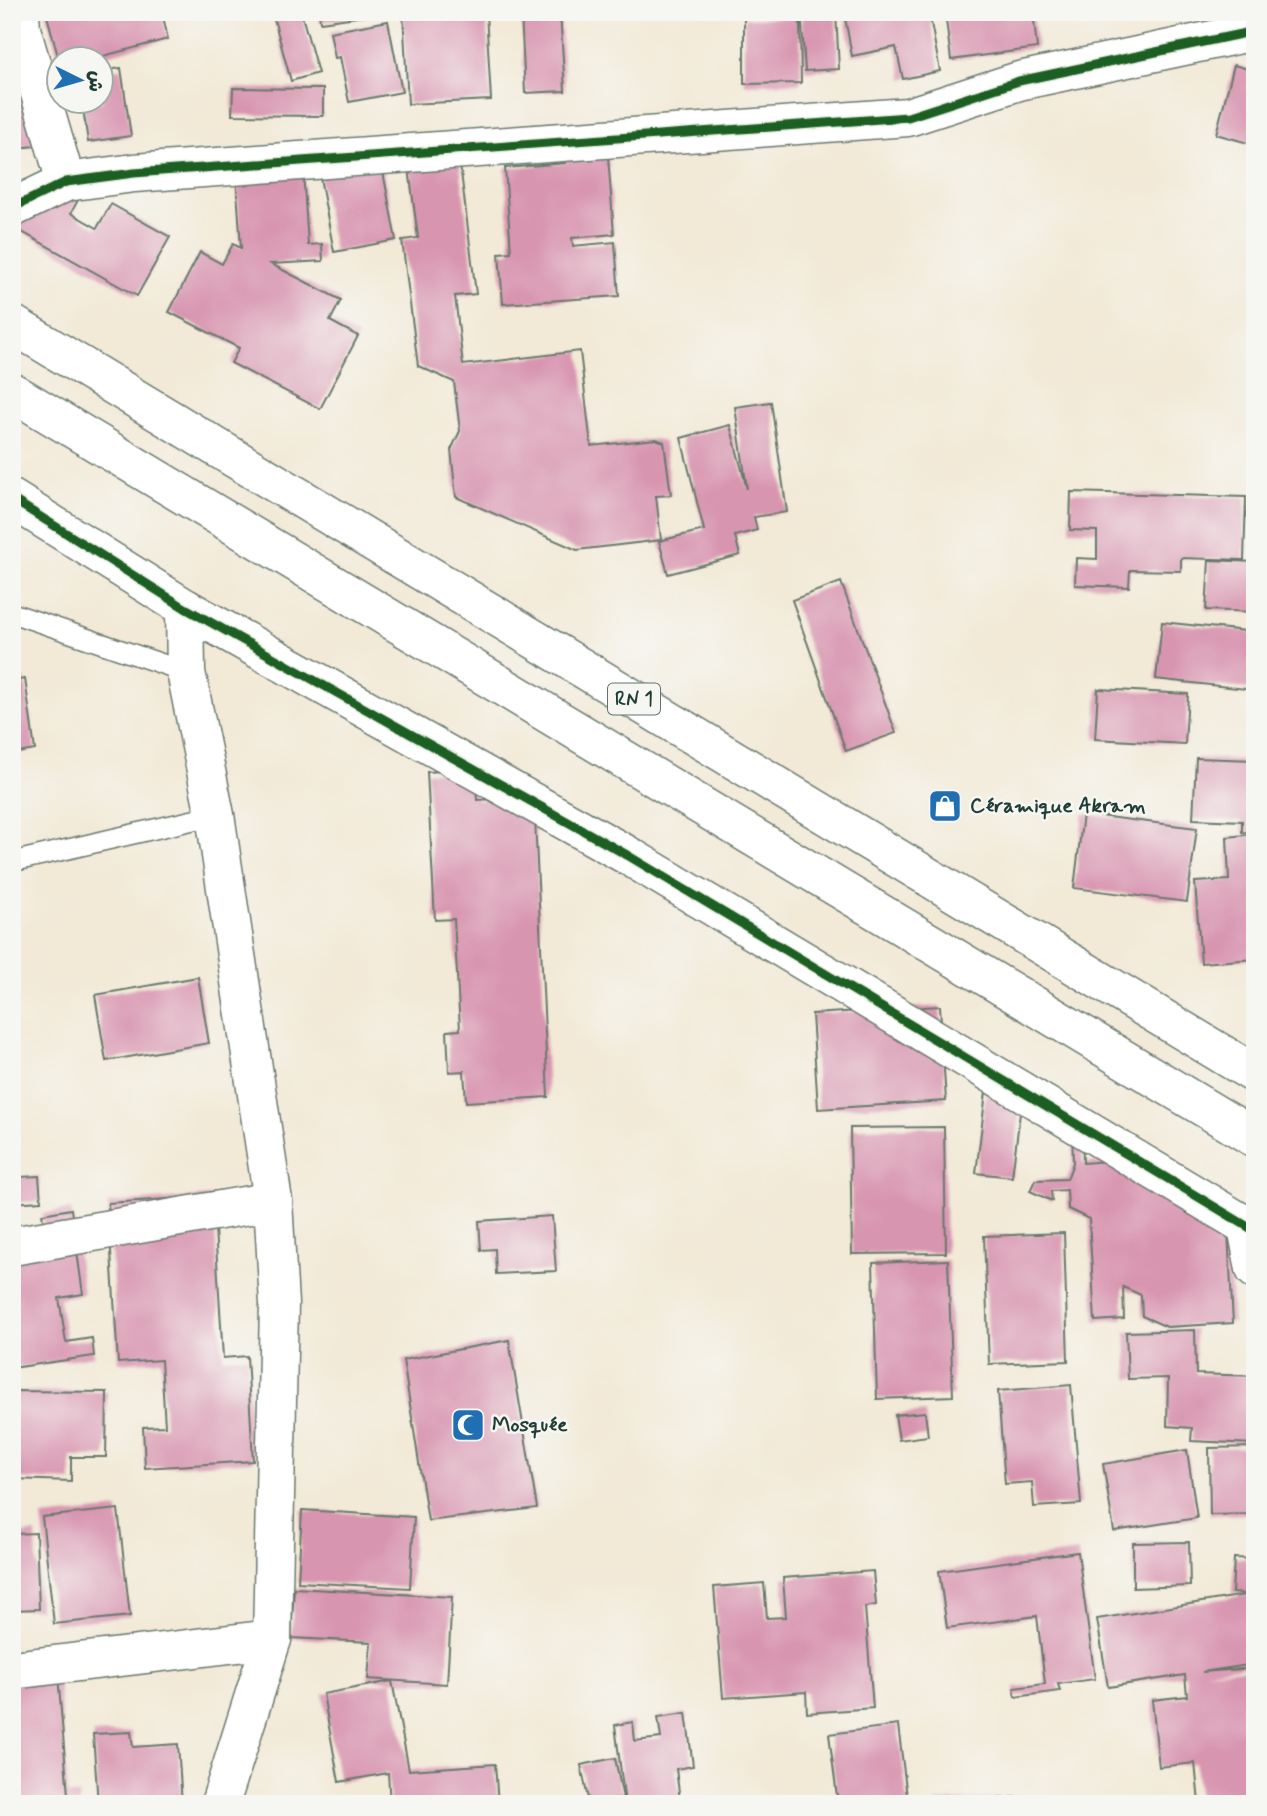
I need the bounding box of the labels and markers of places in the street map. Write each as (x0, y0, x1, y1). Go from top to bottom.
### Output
shop icon: Céramique Akram (926, 787, 964, 825)
place label: Céramique Akram (970, 792, 1146, 820)
mosque icon: Mosquée (449, 1406, 487, 1444)
place label: Mosquée (492, 1411, 568, 1439)

